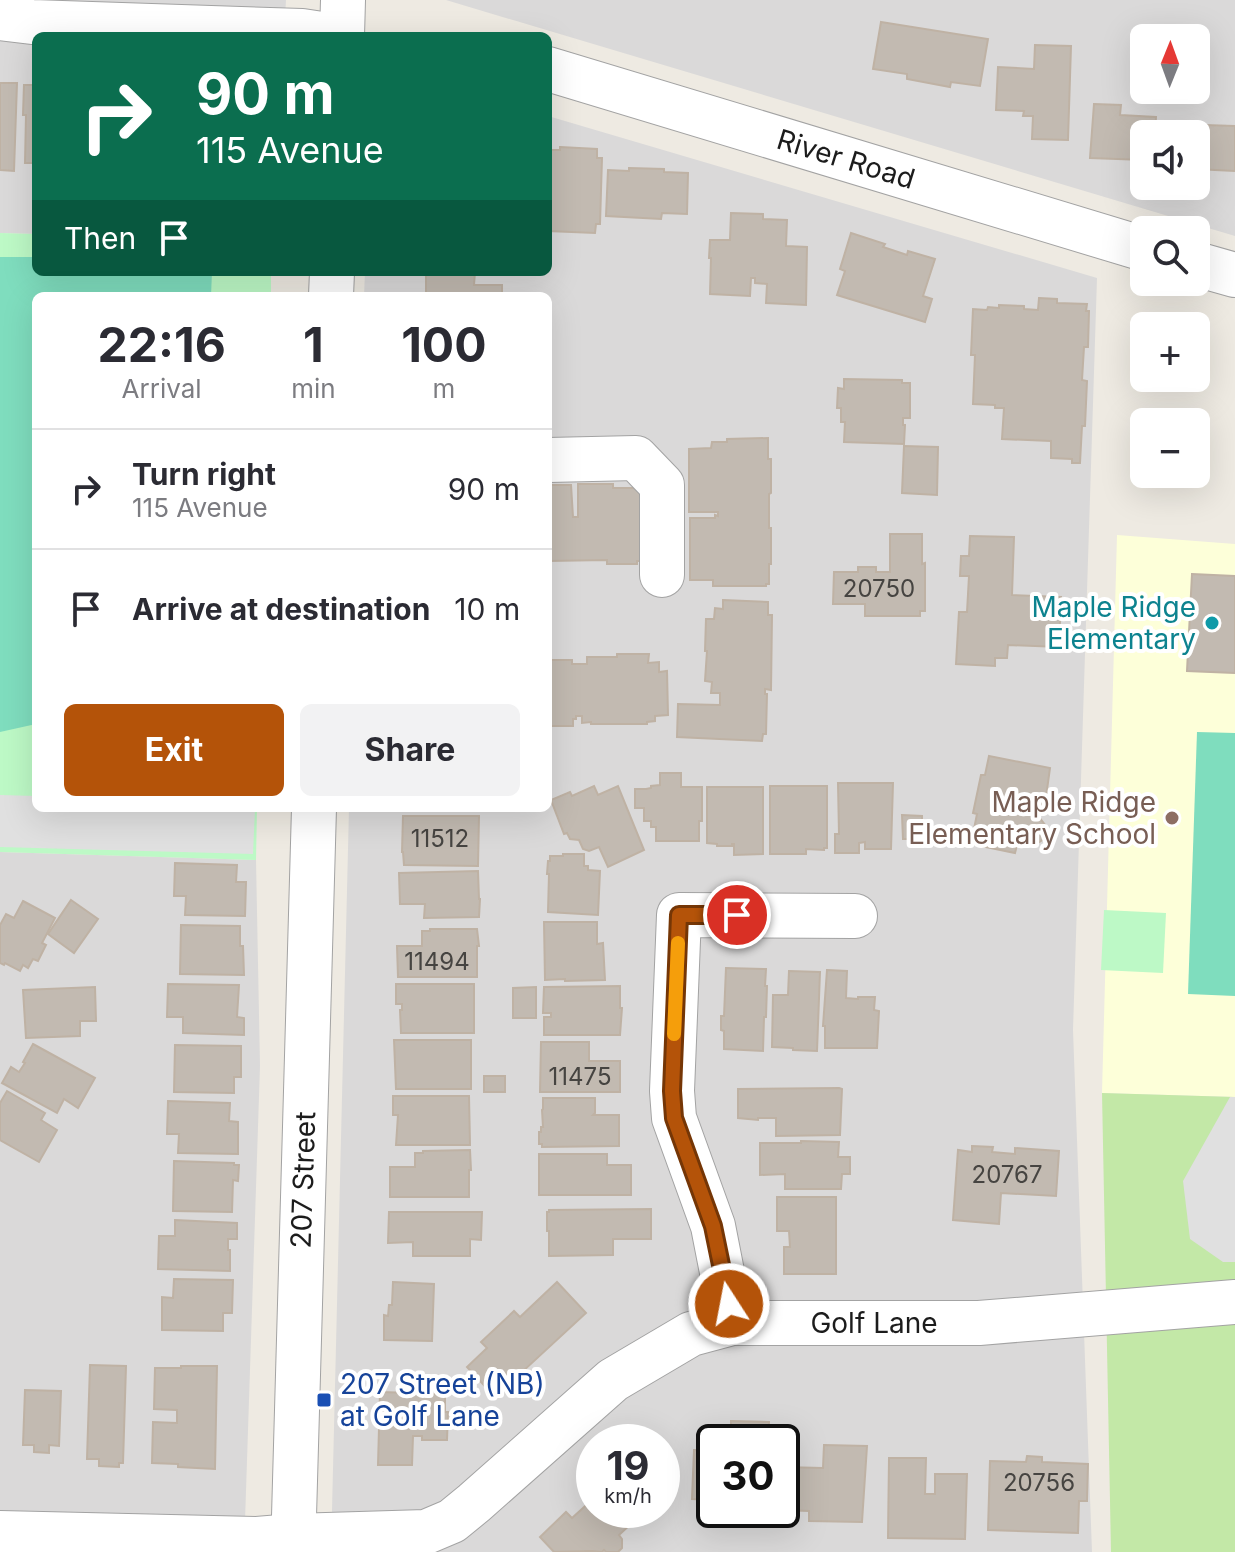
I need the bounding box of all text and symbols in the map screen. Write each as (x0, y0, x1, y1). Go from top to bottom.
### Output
north arrow (1130, 24, 1210, 104)
map controls (1130, 24, 1210, 488)
text: 90 m (196, 60, 335, 128)
icon: right (64, 64, 168, 168)
button: sound (1130, 120, 1210, 200)
street label: River Road (773, 122, 919, 196)
text: 115 Avenue (196, 128, 384, 172)
icon: arrive (152, 216, 196, 260)
button: search (1130, 216, 1210, 296)
text: Then (64, 220, 136, 256)
button: + (1130, 312, 1210, 392)
text: 22:16 (97, 315, 226, 374)
text: 1 (303, 315, 324, 374)
text: 100 (401, 315, 487, 374)
text: Arrival (122, 373, 202, 404)
text: min (291, 373, 336, 404)
text: m (432, 373, 455, 404)
button: − (1130, 408, 1210, 488)
text: Turn right (132, 456, 276, 492)
icon: right (64, 467, 108, 511)
text: 90 m (448, 471, 520, 507)
text: 115 Avenue (132, 492, 268, 523)
house number: 20750 (843, 574, 915, 603)
icon: arrive (64, 587, 108, 631)
place label: Maple Ridge Elementary (1031, 590, 1196, 656)
text: Arrive at destination (132, 591, 430, 627)
text: 10 m (454, 591, 520, 627)
marker: Maple Ridge Elementary (1203, 614, 1221, 632)
button: Exit (64, 704, 284, 796)
button: Share (300, 704, 520, 796)
place label: Maple Ridge Elementary School (908, 785, 1156, 851)
marker: Maple Ridge Elementary School (1163, 809, 1181, 827)
house number: 11512 (411, 824, 469, 853)
pin (703, 881, 771, 949)
icon: arrive (715, 893, 759, 937)
house number: 11494 (404, 947, 470, 976)
house number: 11475 (549, 1062, 611, 1091)
street label: 207 Street (284, 1111, 322, 1249)
house number: 20767 (972, 1160, 1042, 1189)
position arrow (687, 1262, 771, 1346)
street label: Golf Lane (810, 1306, 938, 1340)
place label: 207 Street (NB) at Golf Lane (340, 1367, 545, 1433)
marker: 207 Street (NB) at Golf Lane (315, 1391, 333, 1409)
speed limit sign: 30 (696, 1424, 800, 1528)
text: 19 (606, 1441, 650, 1490)
house number: 20756 (1003, 1468, 1075, 1497)
text: km/h (604, 1484, 652, 1508)

